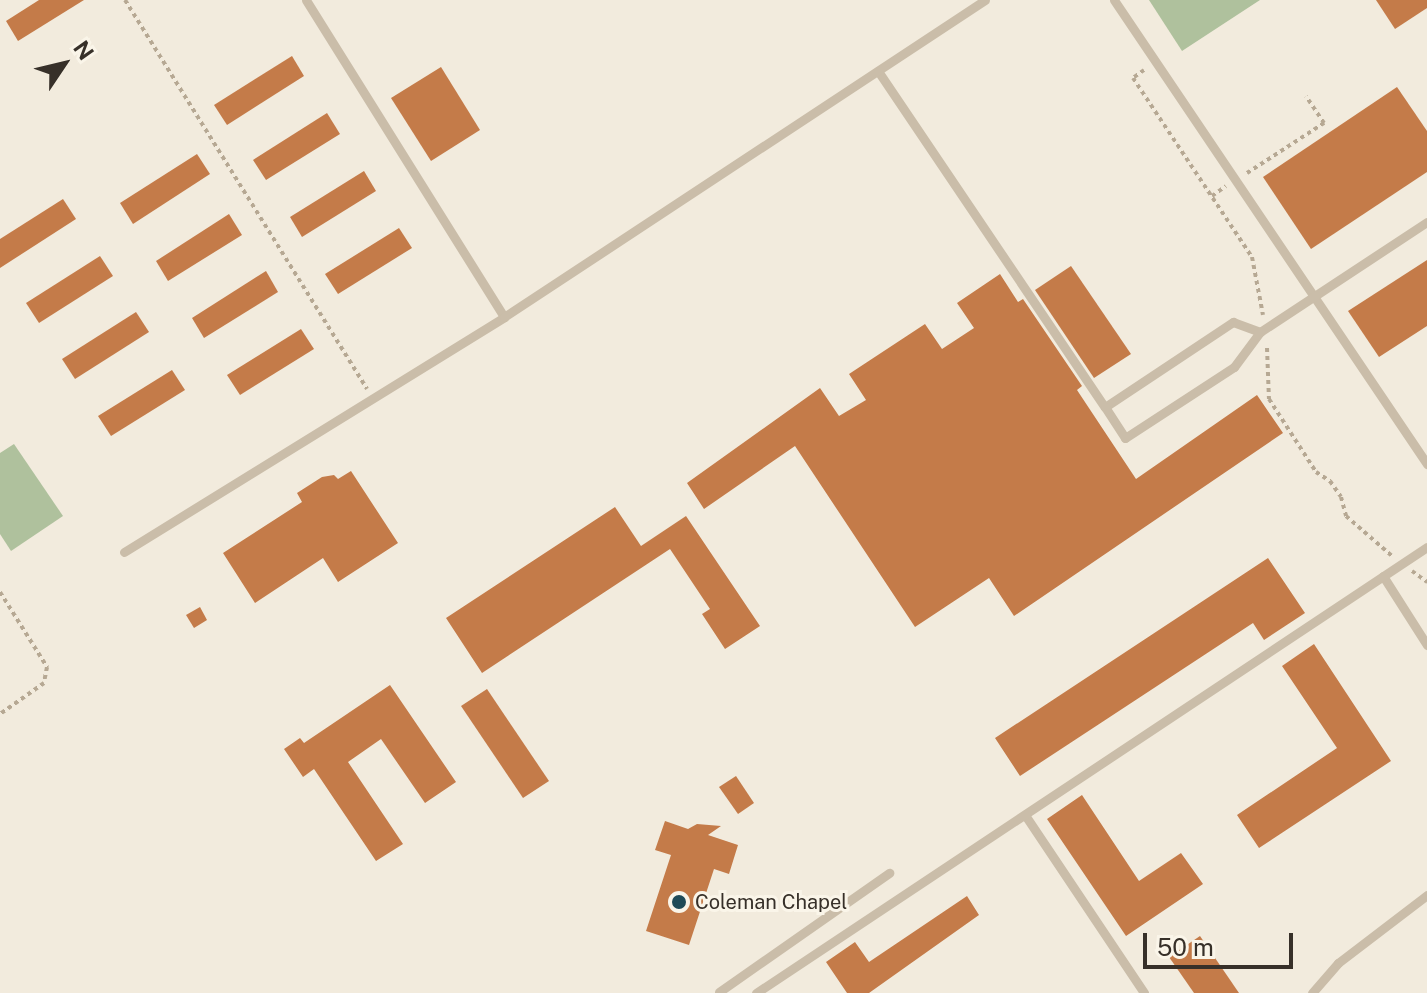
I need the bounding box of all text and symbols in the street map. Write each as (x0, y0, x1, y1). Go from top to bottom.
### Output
north arrow (24, 24, 104, 104)
text: N (68, 36, 99, 65)
place label: Coleman Chapel (695, 890, 847, 914)
marker: Coleman Chapel (670, 893, 688, 911)
scale bar (1147, 917, 1297, 967)
text: 50 m (1157, 933, 1214, 961)

